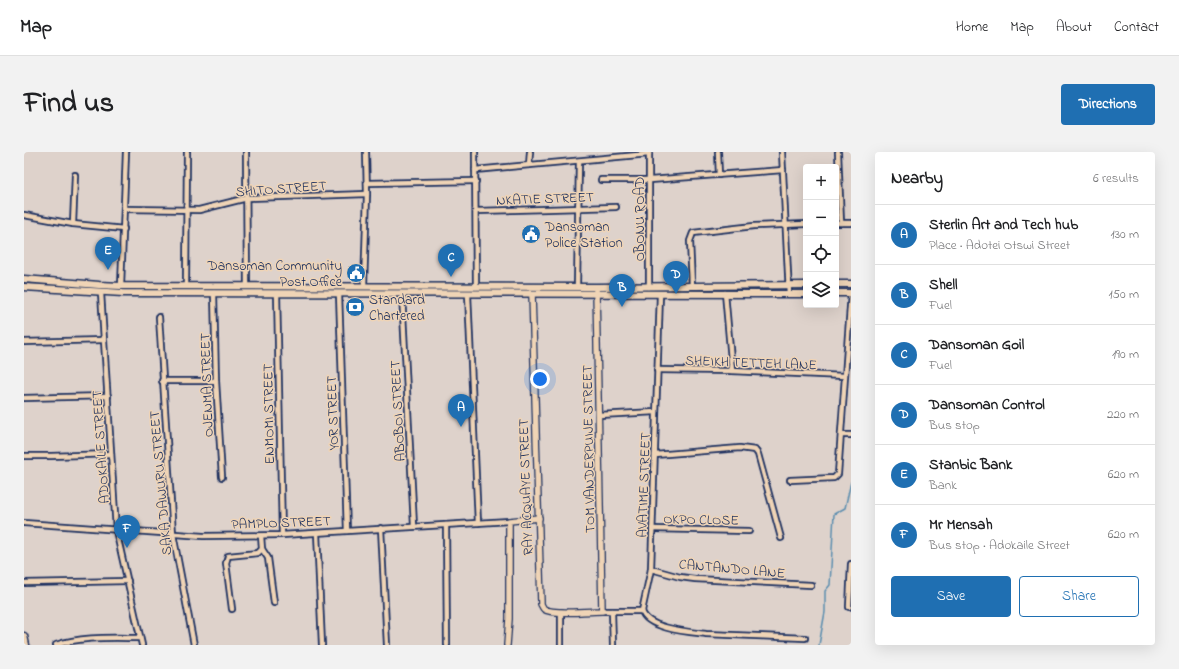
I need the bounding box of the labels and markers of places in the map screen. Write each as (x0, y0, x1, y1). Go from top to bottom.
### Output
place label: Dansoman Police Station (544, 217, 623, 254)
public building icon: Dansoman Police Station (520, 223, 542, 245)
pin: E (95, 237, 121, 270)
pin: C (438, 244, 464, 277)
place label: Dansoman Community Post Office (206, 256, 343, 293)
pin: D (663, 261, 689, 294)
public building icon: Dansoman Community Post Office (345, 262, 367, 284)
pin: B (609, 274, 635, 307)
place label: Standard Chartered (369, 290, 425, 327)
bank icon: Standard Chartered (344, 296, 366, 318)
pin: A (448, 394, 474, 427)
pin: F (114, 515, 140, 548)

